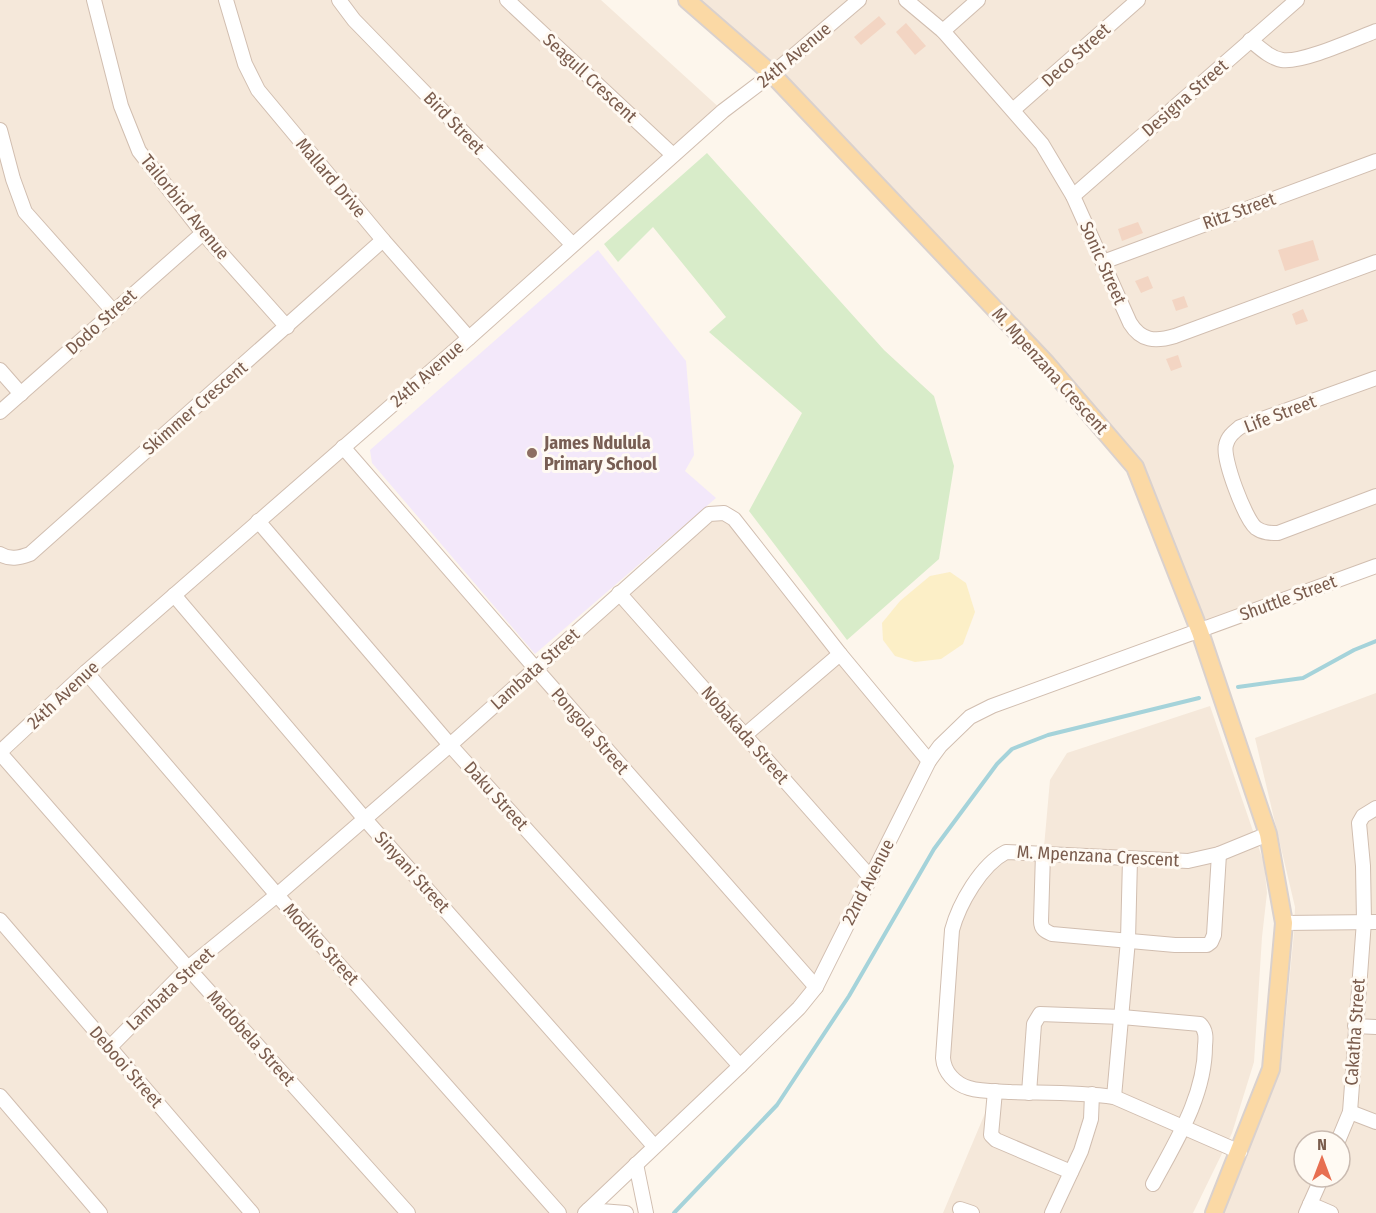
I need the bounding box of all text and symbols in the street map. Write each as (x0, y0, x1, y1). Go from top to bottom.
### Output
street label: 24th Avenue (752, 18, 836, 92)
street label: Deco Street (1037, 18, 1115, 92)
street label: Seagull Crescent (538, 29, 642, 127)
street label: Designa Street (1137, 55, 1233, 141)
street label: Bird Street (419, 87, 489, 159)
street label: Mallard Drive (291, 134, 371, 222)
street label: Tailorbird Avenue (136, 150, 234, 264)
street label: Ritz Street (1200, 188, 1278, 234)
street label: Sonic Street (1075, 218, 1131, 308)
street label: Dodo Street (61, 284, 141, 359)
street label: M. Mpenzana Crescent (987, 303, 1113, 439)
street label: 24th Avenue (386, 336, 468, 412)
street label: Skimmer Crescent (138, 356, 252, 460)
street label: Life Street (1241, 390, 1319, 438)
place label: James Ndulula Primary School (543, 432, 657, 475)
marker: James Ndulula Primary School (525, 446, 539, 460)
street label: Shuttle Street (1237, 570, 1340, 626)
street label: Lambata Street (486, 623, 584, 715)
street label: 24th Avenue (23, 656, 103, 734)
street label: Nobakada Street (697, 682, 794, 789)
street label: Pongola Street (546, 683, 634, 779)
street label: Daku Street (459, 757, 533, 835)
street label: Sinyani Street (370, 827, 454, 917)
street label: 22nd Avenue (837, 835, 899, 929)
street label: M. Mpenzana Crescent (1016, 841, 1180, 871)
street label: Modiko Street (278, 899, 364, 990)
street label: Lambata Street (122, 943, 218, 1035)
street label: Cakatha Street (1340, 978, 1370, 1086)
street label: Madobela Street (202, 986, 300, 1090)
street label: Debooi Street (85, 1022, 167, 1112)
north arrow (1292, 1129, 1352, 1189)
text: N (1317, 1135, 1327, 1154)

